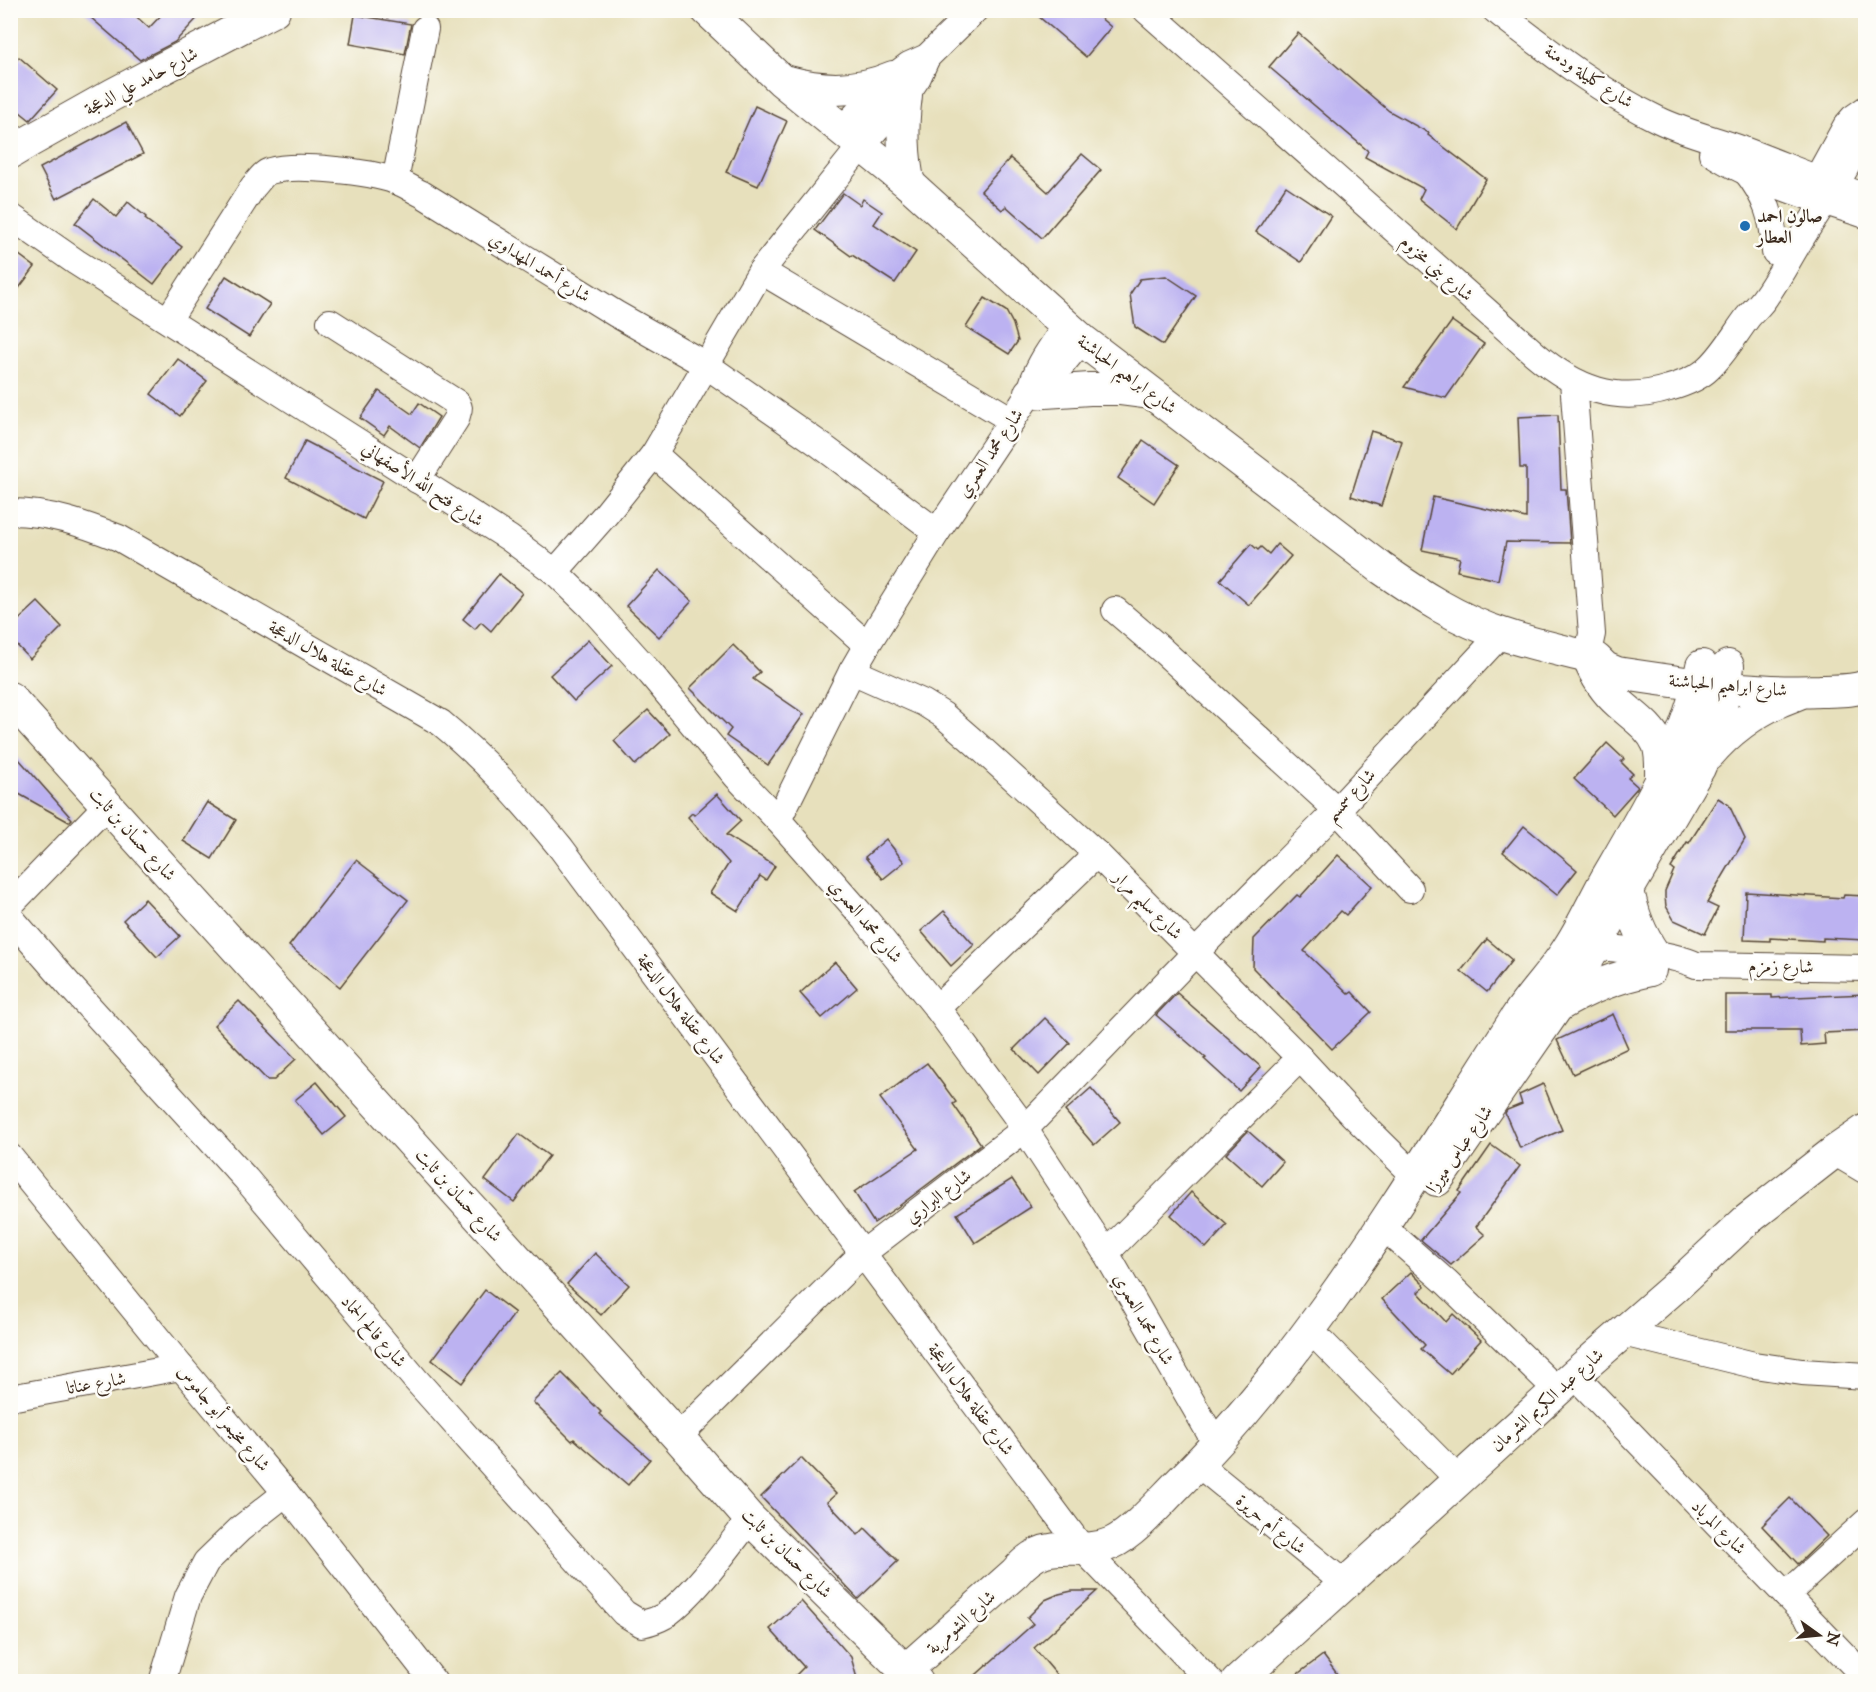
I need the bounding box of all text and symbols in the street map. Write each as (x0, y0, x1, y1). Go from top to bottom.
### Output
street label: شارع كليلة ودمنة (1538, 39, 1638, 116)
street label: شارع حامد علي الدعجة (81, 42, 204, 125)
place label: صالون احمد العطار (1755, 205, 1823, 248)
marker: صالون احمد العطار (1738, 219, 1752, 233)
street label: شارع أحمد المهداوي (483, 225, 596, 310)
street label: شارع بني مخزوم (1393, 230, 1478, 310)
street label: شارع ابراهيم الحباشنة (1069, 329, 1181, 424)
street label: شارع محمد العمري (952, 404, 1031, 504)
street label: شارع فتح الله الأصفهاني (355, 434, 490, 536)
street label: شارع عقلة هلال الدعجة (263, 615, 391, 704)
street label: شارع ابراهيم الحباشنة (1667, 669, 1788, 708)
street label: شارع سمسم (1320, 764, 1385, 831)
street label: شارع حسّان بن ثابت (82, 782, 182, 888)
street label: شارع سليم مرار (1103, 864, 1187, 949)
street label: شارع محمد العمري (822, 875, 907, 970)
street label: شارع عقلة هلال الدعجة (629, 949, 730, 1071)
street label: شارع زمزم (1748, 954, 1814, 983)
street label: شارع عباس ميرزا (1421, 1101, 1501, 1199)
street label: شارع حسّان بن ثابت (408, 1143, 508, 1249)
street label: شارع البراري (901, 1164, 978, 1231)
street label: شارع محمد العمري (1105, 1269, 1179, 1371)
street label: شارع فالح الحماد (333, 1290, 411, 1375)
street label: شارع عقلة هلال الدعجة (920, 1339, 1019, 1462)
street label: شارع عبد الكريم الشرمان (1486, 1344, 1611, 1460)
street label: شارع مخيمر أبو جاموس (170, 1359, 277, 1478)
street label: شارع عناتا (65, 1367, 128, 1403)
street label: شارع أم حريرة (1228, 1488, 1312, 1563)
street label: شارع المرباد (1684, 1495, 1751, 1562)
street label: شارع حسّان بن ثابت (734, 1503, 837, 1606)
street label: شارع الشومرية (922, 1585, 1003, 1662)
north arrow (1789, 1605, 1849, 1665)
text: N (1822, 1630, 1844, 1648)

